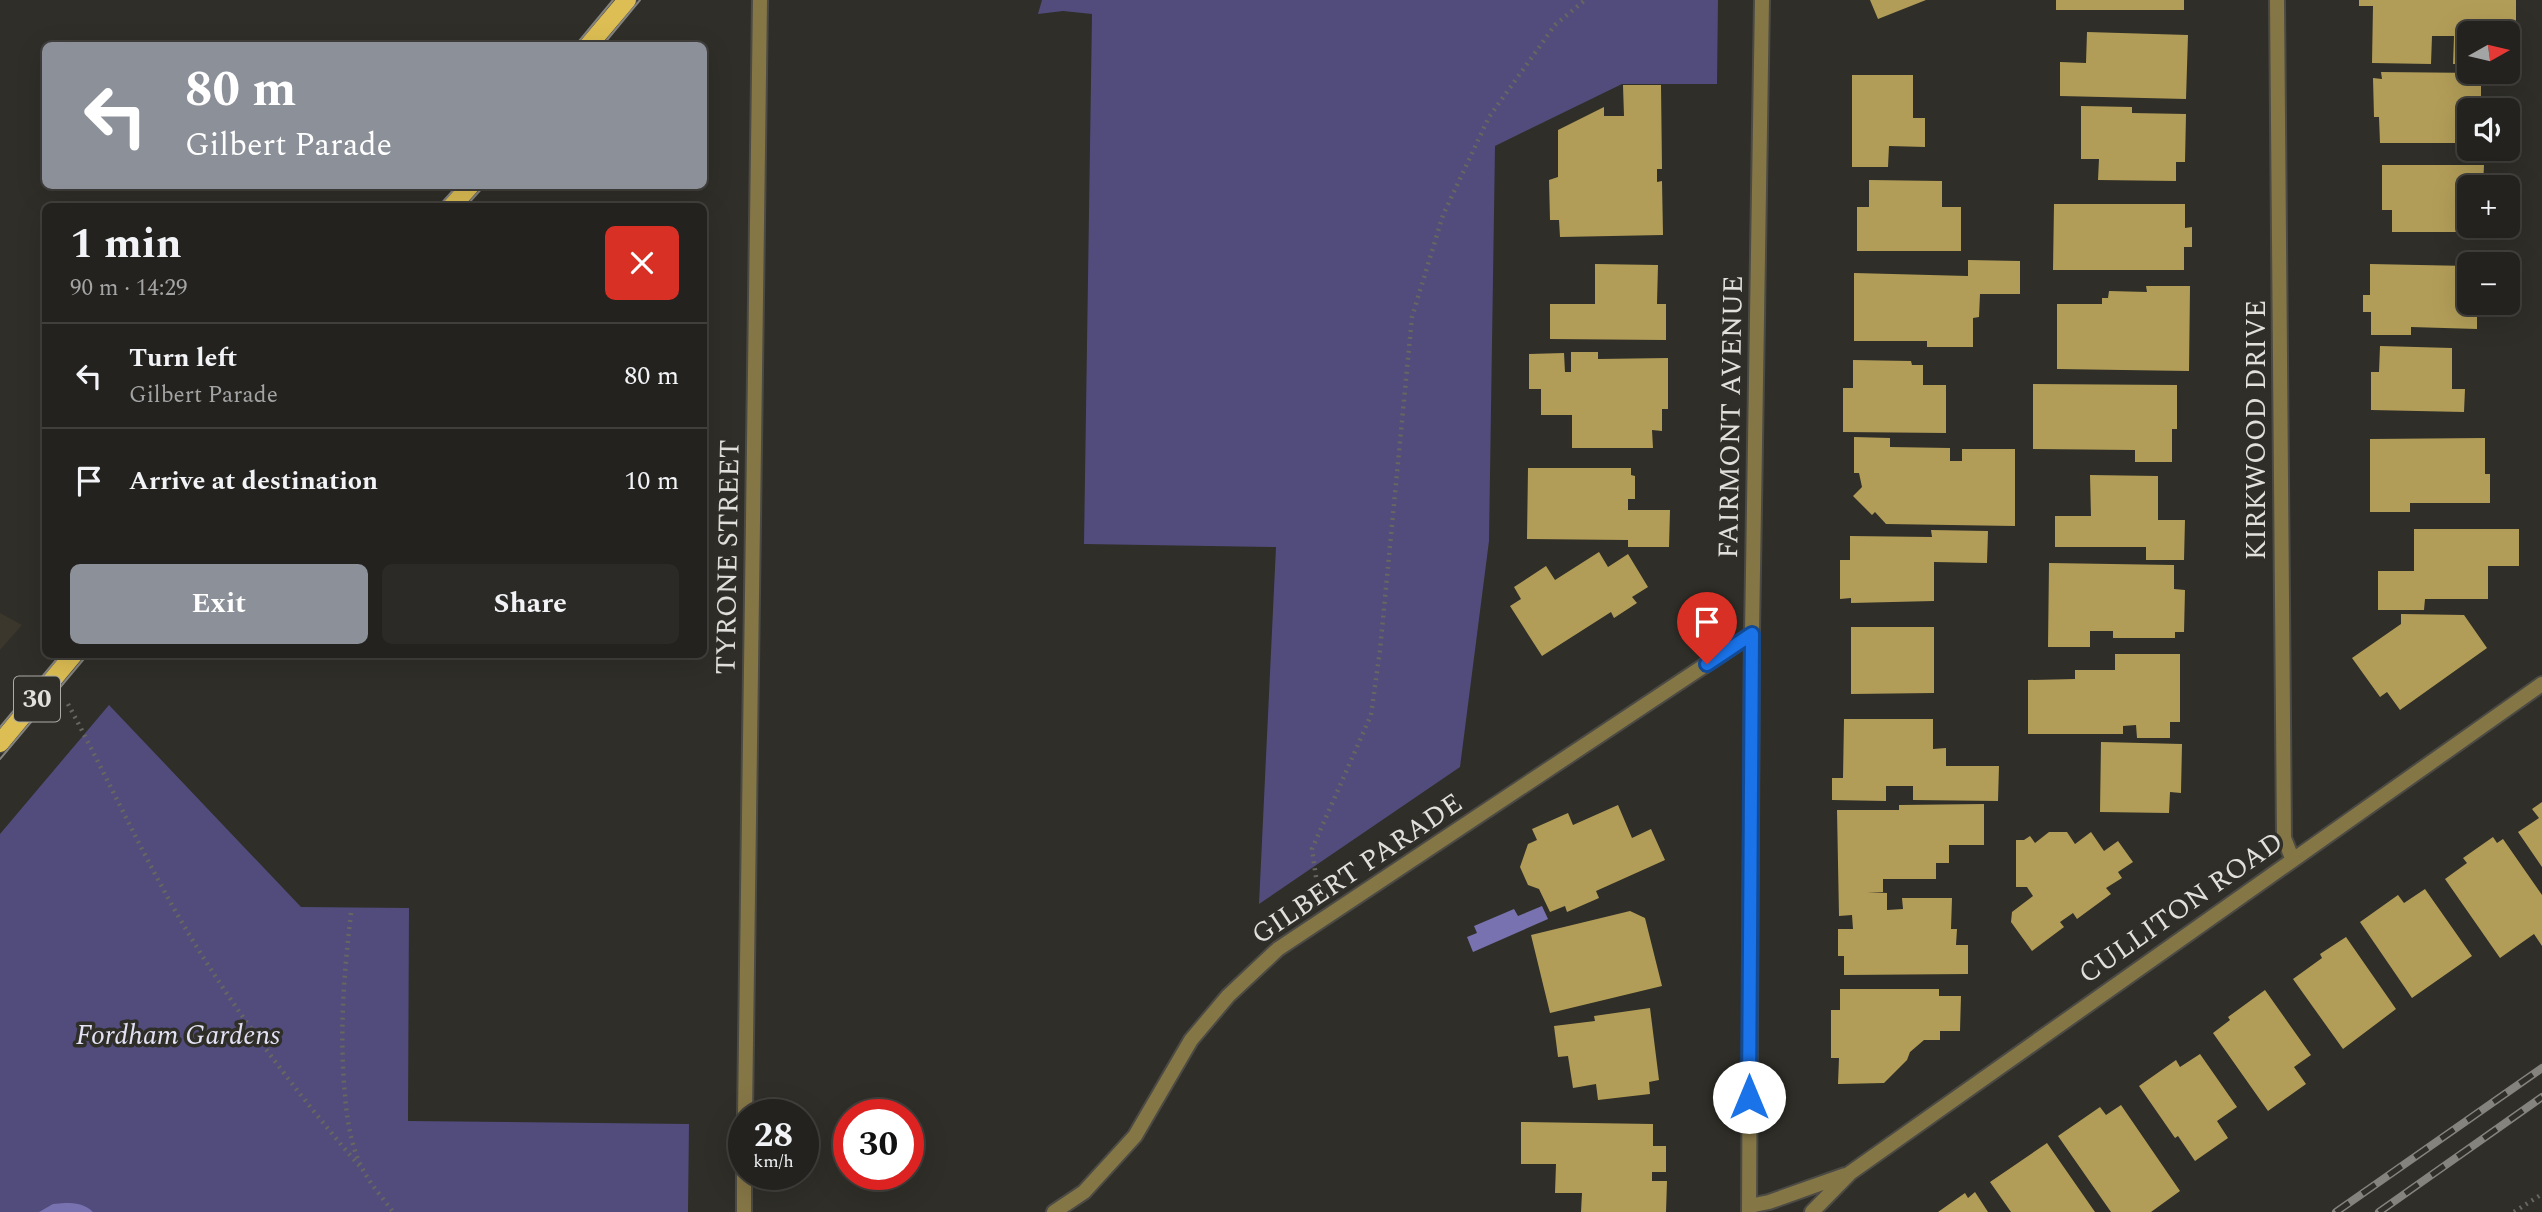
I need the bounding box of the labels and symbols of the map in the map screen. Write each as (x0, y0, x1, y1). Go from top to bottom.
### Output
north arrow (2457, 21, 2520, 84)
street label: FAIRMONT AVENUE (1707, 275, 1755, 559)
street label: KIRKWOOD DRIVE (2235, 300, 2278, 560)
street label: TYRONE STREET (704, 439, 752, 675)
pin (1677, 592, 1737, 664)
road number: 30 (14, 677, 60, 722)
street label: GILBERT PARADE (1243, 782, 1471, 956)
street label: CULLITON ROAD (2070, 821, 2292, 995)
park label: Fordham Gardens (76, 1014, 280, 1057)
position arrow (1712, 1060, 1786, 1134)
speed limit sign: 30 (833, 1099, 924, 1190)

